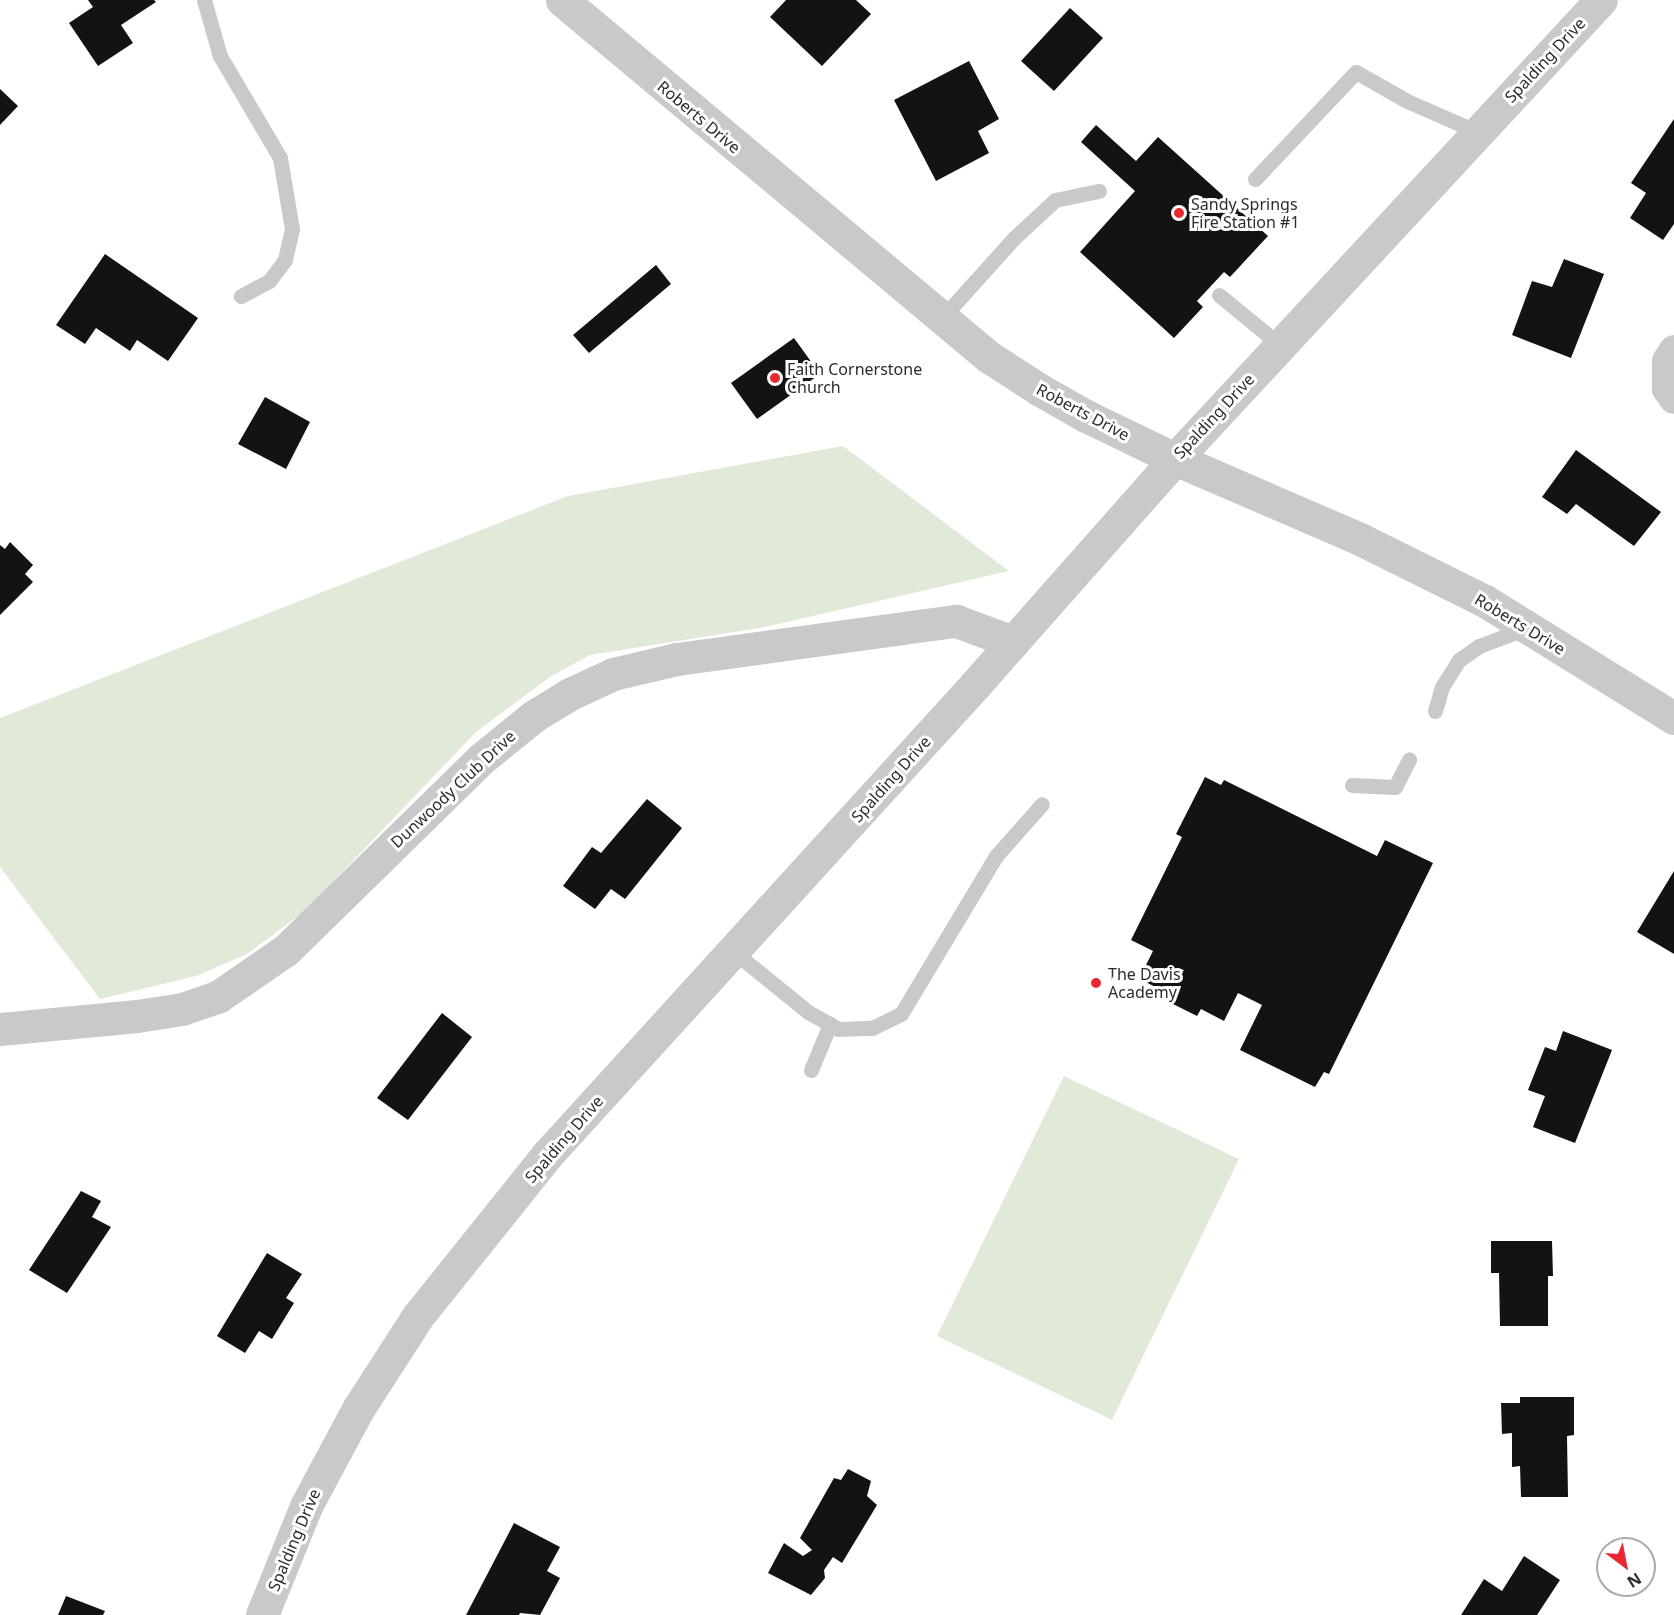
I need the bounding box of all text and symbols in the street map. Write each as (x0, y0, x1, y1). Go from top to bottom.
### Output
street label: Spalding Drive (1501, 14, 1589, 106)
street label: Roberts Drive (654, 77, 744, 157)
place label: Sandy Springs Fire Station #1 (1191, 194, 1300, 232)
marker: Sandy Springs Fire Station #1 (1172, 206, 1186, 220)
place label: Faith Cornerstone Church (787, 359, 922, 397)
street label: Spalding Drive (1170, 370, 1258, 462)
marker: Faith Cornerstone Church (768, 371, 782, 385)
street label: Roberts Drive (1033, 380, 1133, 444)
street label: Roberts Drive (1471, 589, 1569, 659)
street label: Dunwoody Club Drive (387, 726, 519, 852)
street label: Spalding Drive (847, 732, 935, 826)
place label: The Davis Academy (1108, 964, 1181, 1002)
marker: The Davis Academy (1089, 976, 1103, 990)
street label: Spalding Drive (521, 1092, 607, 1186)
street label: Spalding Drive (264, 1486, 324, 1594)
north arrow (1596, 1537, 1656, 1597)
text: N (1623, 1568, 1646, 1593)

